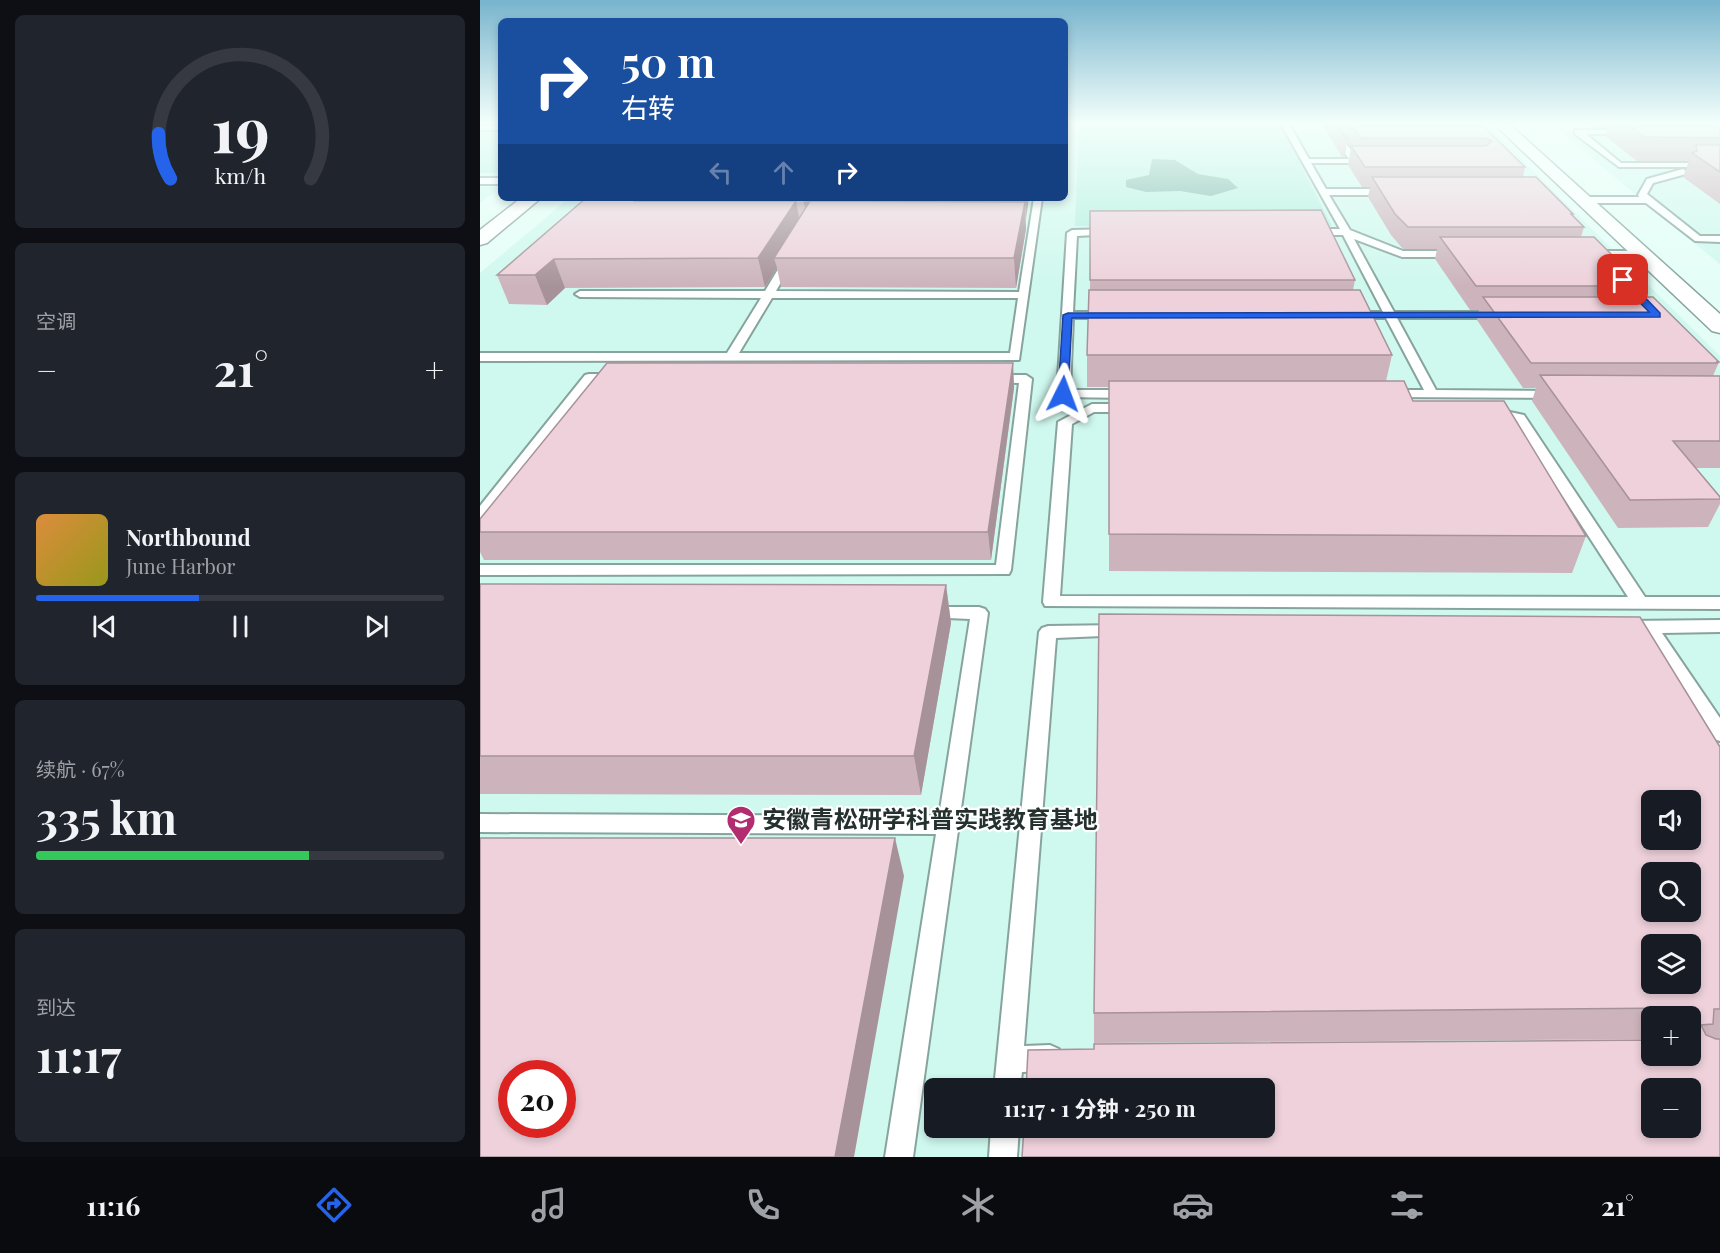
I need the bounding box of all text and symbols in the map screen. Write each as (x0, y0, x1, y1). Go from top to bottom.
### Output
text: 50 m (621, 33, 715, 89)
icon: right (522, 42, 600, 120)
text: 19 (211, 85, 269, 169)
text: 右转 (621, 89, 675, 125)
icon: left (704, 156, 737, 189)
icon: ahead (767, 156, 800, 189)
icon: right (830, 156, 863, 189)
text: km/h (214, 161, 266, 189)
pin (1597, 254, 1648, 305)
icon: arrive (1606, 263, 1639, 296)
text: 空调 (36, 307, 76, 334)
text: 21° (214, 338, 268, 398)
text: − (36, 347, 57, 391)
text: + (425, 347, 444, 391)
position arrow (1031, 362, 1095, 426)
text: Northbound (126, 522, 251, 552)
text: June Harbor (126, 552, 236, 579)
icon: previous (88, 610, 121, 643)
icon: pause (224, 610, 257, 643)
icon: next (360, 610, 393, 643)
text: 续航 · 67% (36, 755, 125, 782)
text: 335 km (36, 786, 177, 846)
map controls (1641, 790, 1701, 1138)
button: sound (1641, 790, 1701, 850)
place label: 安徽青松研学科普实践教育基地 (762, 802, 1098, 834)
school or university icon: 安徽青松研学科普实践教育基地 (725, 804, 757, 846)
button: search (1641, 862, 1701, 922)
button: layers (1641, 934, 1701, 994)
text: 到达 (36, 993, 76, 1020)
button: + (1641, 1006, 1701, 1066)
text: 11:17 (36, 1024, 121, 1084)
speed limit sign: 20 (498, 1060, 576, 1138)
button: − (1641, 1078, 1701, 1138)
text: 11:17 · 1 分钟 · 250 m (1003, 1093, 1196, 1123)
icon: directions (313, 1184, 355, 1226)
icon: music (528, 1184, 570, 1226)
icon: phone (742, 1184, 784, 1226)
icon: climate (957, 1184, 999, 1226)
icon: car (1172, 1184, 1214, 1226)
icon: filters (1386, 1184, 1428, 1226)
text: 11:16 (86, 1187, 140, 1223)
text: 21° (1601, 1187, 1634, 1223)

